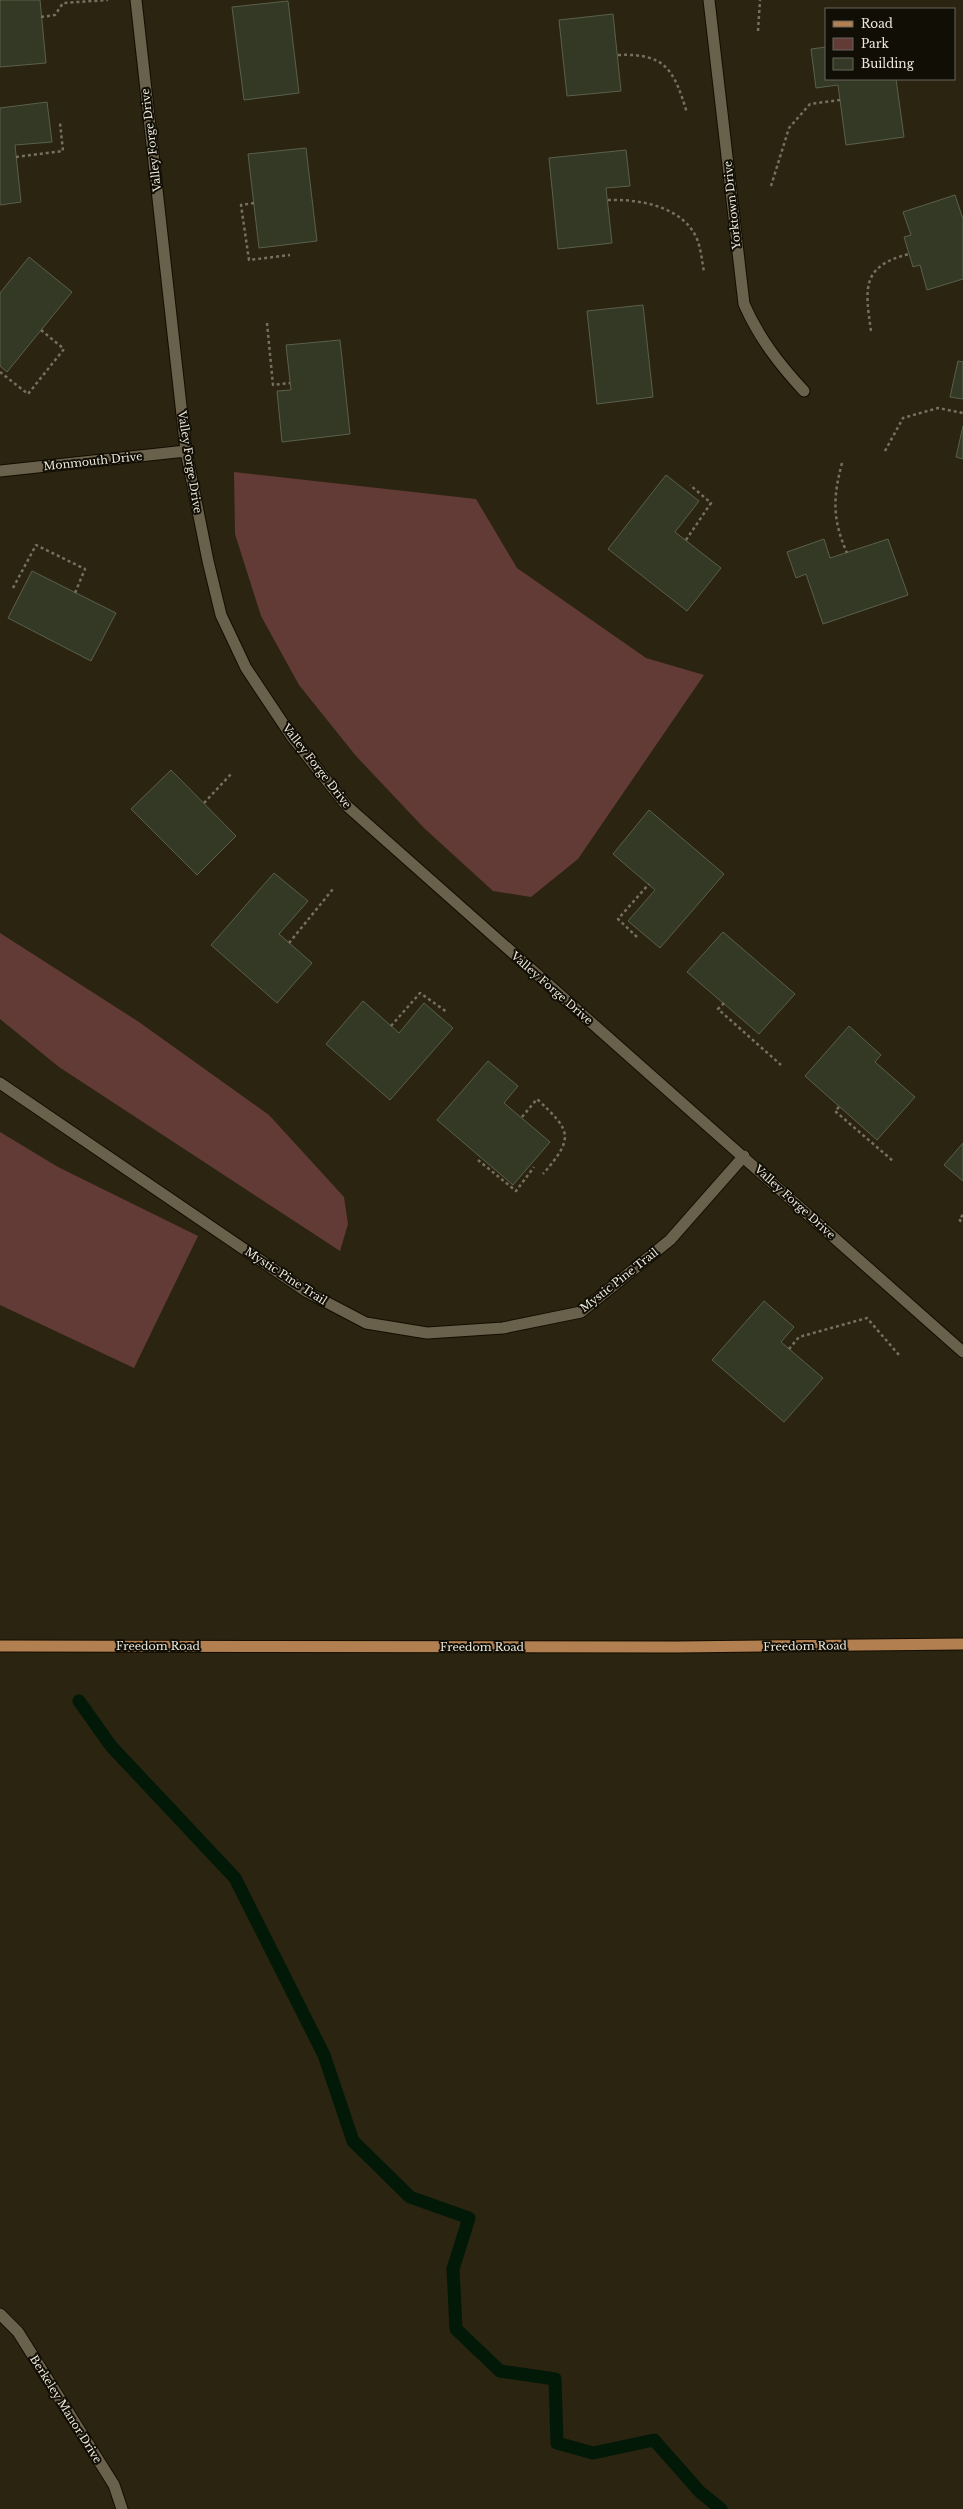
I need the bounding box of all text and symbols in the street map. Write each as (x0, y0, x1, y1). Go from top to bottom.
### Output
legend (825, 8, 955, 80)
text: Road (861, 16, 893, 31)
text: Park (861, 36, 889, 51)
text: Building (861, 56, 915, 71)
street label: Valley Forge Drive (138, 88, 164, 193)
street label: Yorktown Drive (720, 160, 744, 251)
street label: Valley Forge Drive (175, 409, 205, 514)
street label: Monmouth Drive (43, 449, 143, 473)
street label: Valley Forge Drive (279, 720, 354, 811)
street label: Valley Forge Drive (508, 948, 596, 1027)
street label: Valley Forge Drive (751, 1161, 838, 1242)
street label: Mystic Pine Trail (242, 1244, 330, 1308)
street label: Mystic Pine Trail (577, 1245, 661, 1315)
street label: Freedom Road (763, 1638, 848, 1654)
street label: Freedom Road (116, 1639, 200, 1653)
street label: Freedom Road (440, 1640, 524, 1654)
street label: Berkeley Manor Drive (27, 2352, 105, 2466)

